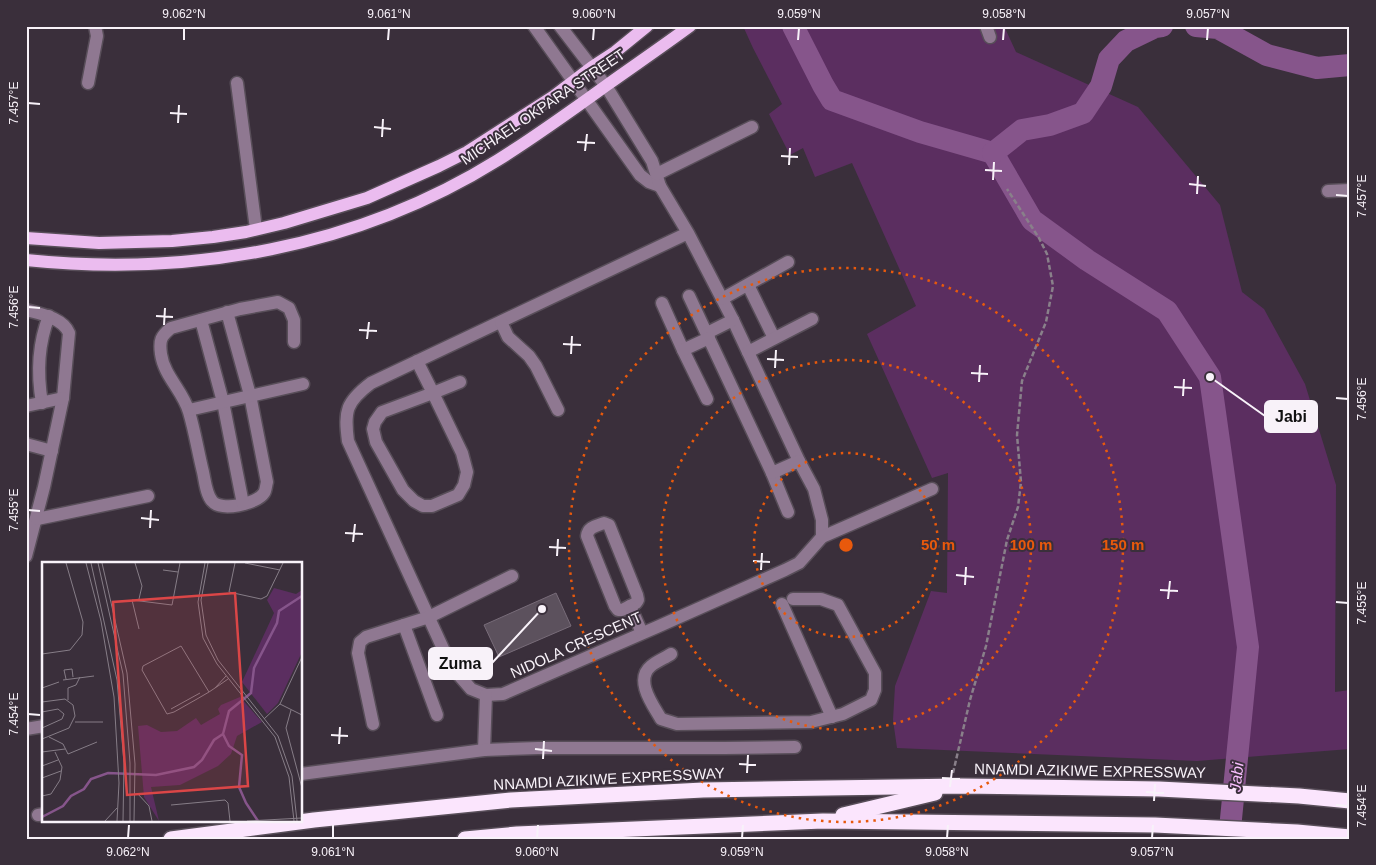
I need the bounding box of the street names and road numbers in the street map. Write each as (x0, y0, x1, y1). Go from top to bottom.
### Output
street label: MICHAEL OKPARA STREET (457, 45, 628, 168)
street label: NIDOLA CRESCENT (508, 608, 644, 681)
street label: NNAMDI AZIKIWE EXPRESSWAY (974, 760, 1206, 781)
street label: NNAMDI AZIKIWE EXPRESSWAY (493, 764, 725, 793)

